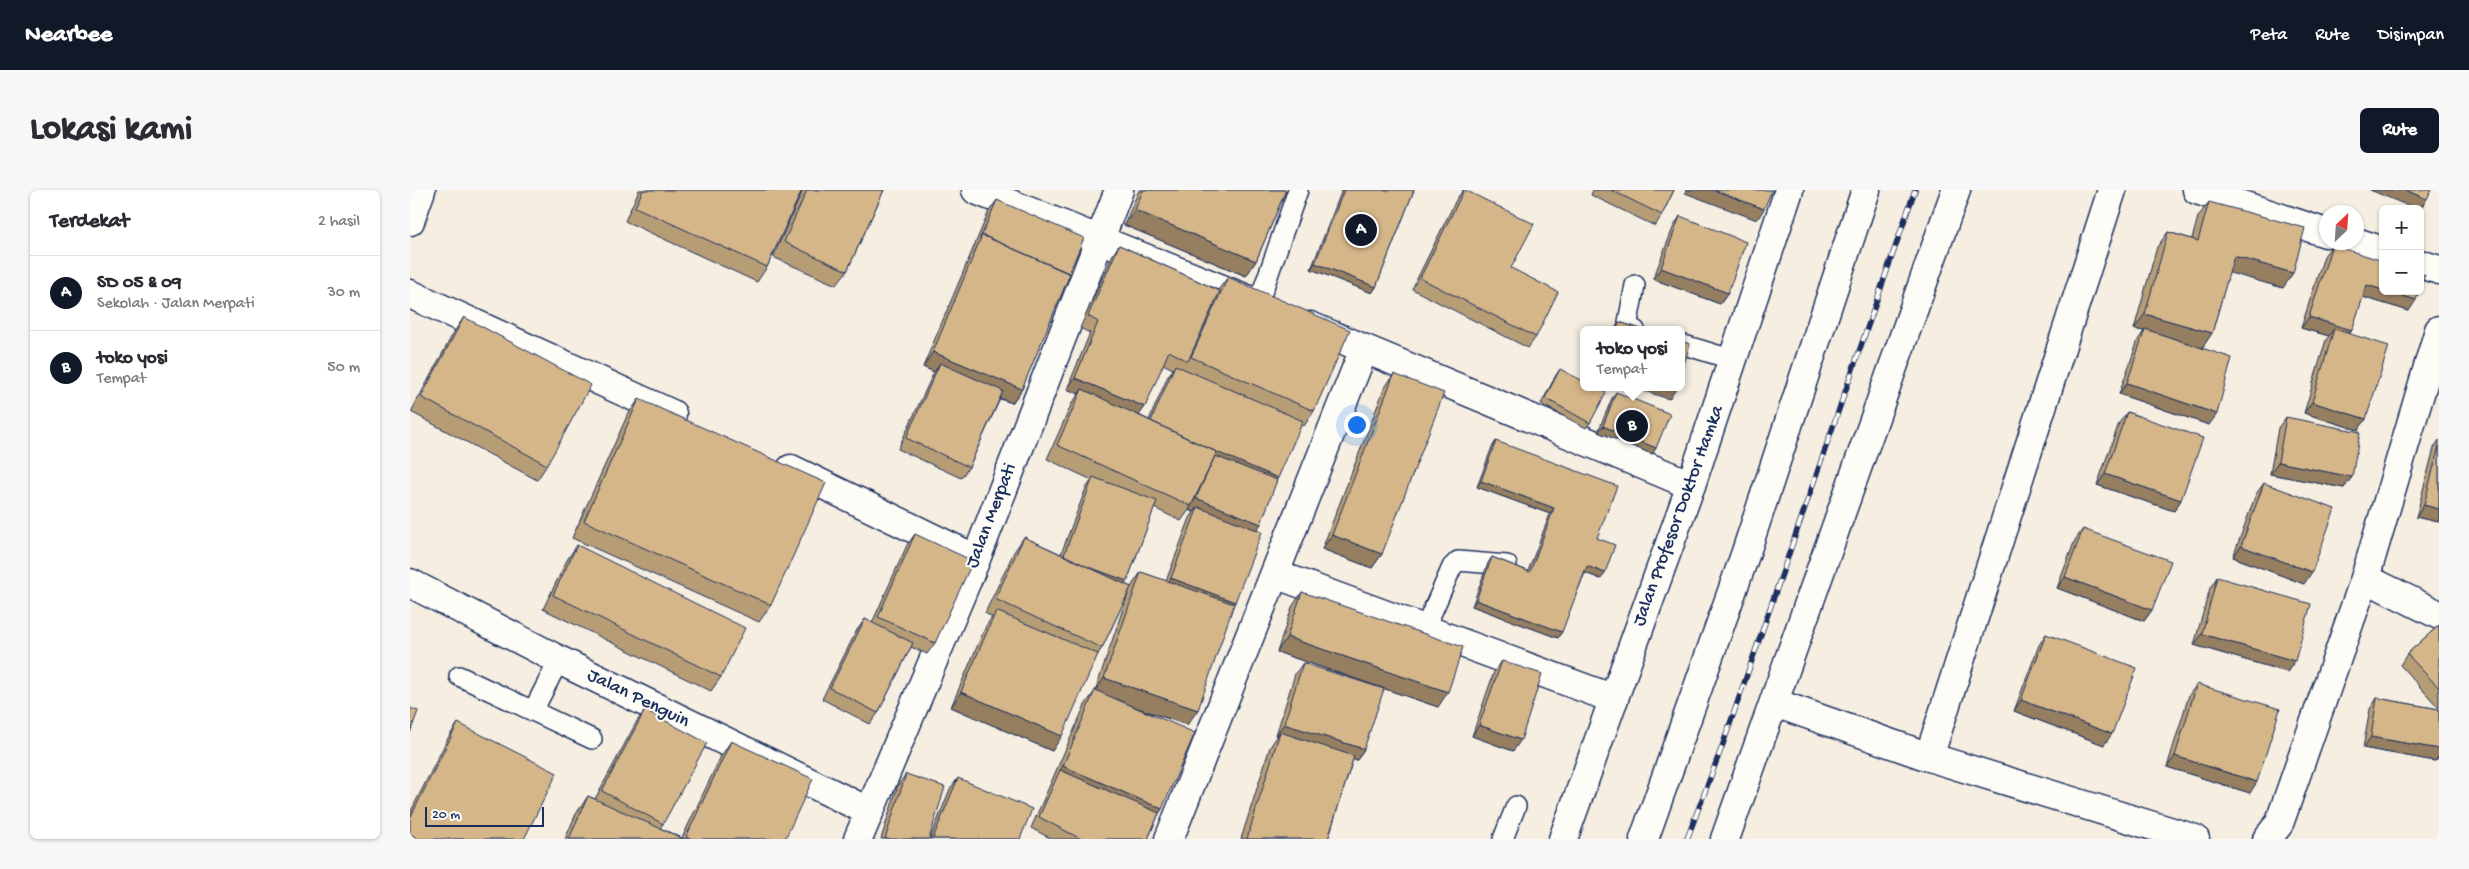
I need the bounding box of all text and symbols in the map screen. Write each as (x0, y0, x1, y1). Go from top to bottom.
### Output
text: Nearbee (25, 21, 112, 50)
text: Peta (2251, 25, 2287, 46)
text: Rute (2315, 25, 2350, 46)
text: Disimpan (2378, 25, 2444, 46)
button: Rute (2360, 108, 2439, 153)
text: Lokasi kami (30, 110, 192, 151)
north arrow (2319, 205, 2364, 250)
map controls (2379, 205, 2424, 295)
button: + (2379, 205, 2424, 250)
text: Terdekat (50, 210, 129, 235)
pin: A (1345, 211, 1377, 249)
text: 2 hasil (318, 213, 360, 232)
button: − (2379, 250, 2424, 295)
text: SD 05 & 09 (97, 272, 182, 295)
text: A (61, 284, 71, 303)
text: 30 m (327, 284, 360, 303)
text: Sekolah · Jalan Merpati (97, 295, 255, 314)
popup (1580, 326, 1685, 391)
text: toko yosi (1597, 338, 1668, 361)
text: toko yosi (97, 347, 168, 370)
text: B (62, 359, 70, 378)
text: 50 m (327, 359, 360, 378)
text: Tempat (1597, 361, 1646, 380)
text: Tempat (97, 370, 146, 389)
street label: Jalan Profesor Doktor Hamka (1628, 401, 1730, 629)
pin: B (1616, 407, 1648, 445)
your location (1344, 412, 1370, 438)
street label: Jalan Merpati (961, 460, 1023, 572)
street label: Jalan Penguin (583, 664, 693, 734)
scale bar (425, 804, 544, 827)
text: 20 m (432, 807, 460, 824)

